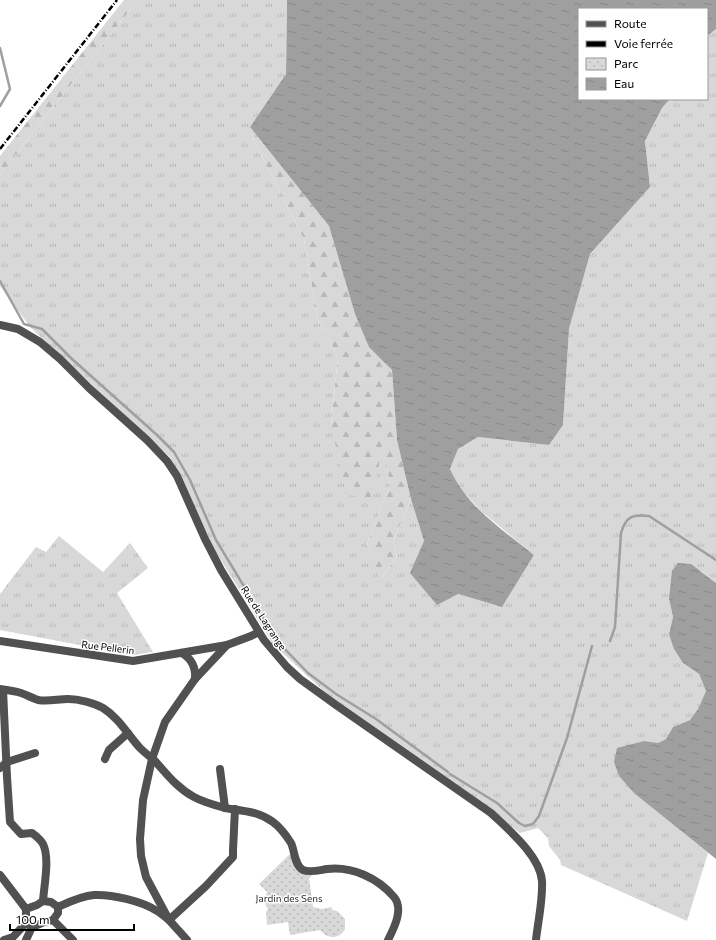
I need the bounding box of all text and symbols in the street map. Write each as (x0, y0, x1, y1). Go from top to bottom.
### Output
legend (578, 8, 708, 100)
text: Route (614, 16, 647, 30)
text: Voie ferrée (614, 36, 673, 50)
text: Parc (614, 56, 638, 70)
text: Eau (614, 76, 634, 90)
street label: Rue de Lagrange (239, 584, 289, 652)
street label: Rue Pellerin (81, 638, 135, 656)
park label: Jardin des Sens (256, 892, 323, 904)
scale bar (10, 906, 134, 932)
text: 100 m (16, 912, 50, 926)

